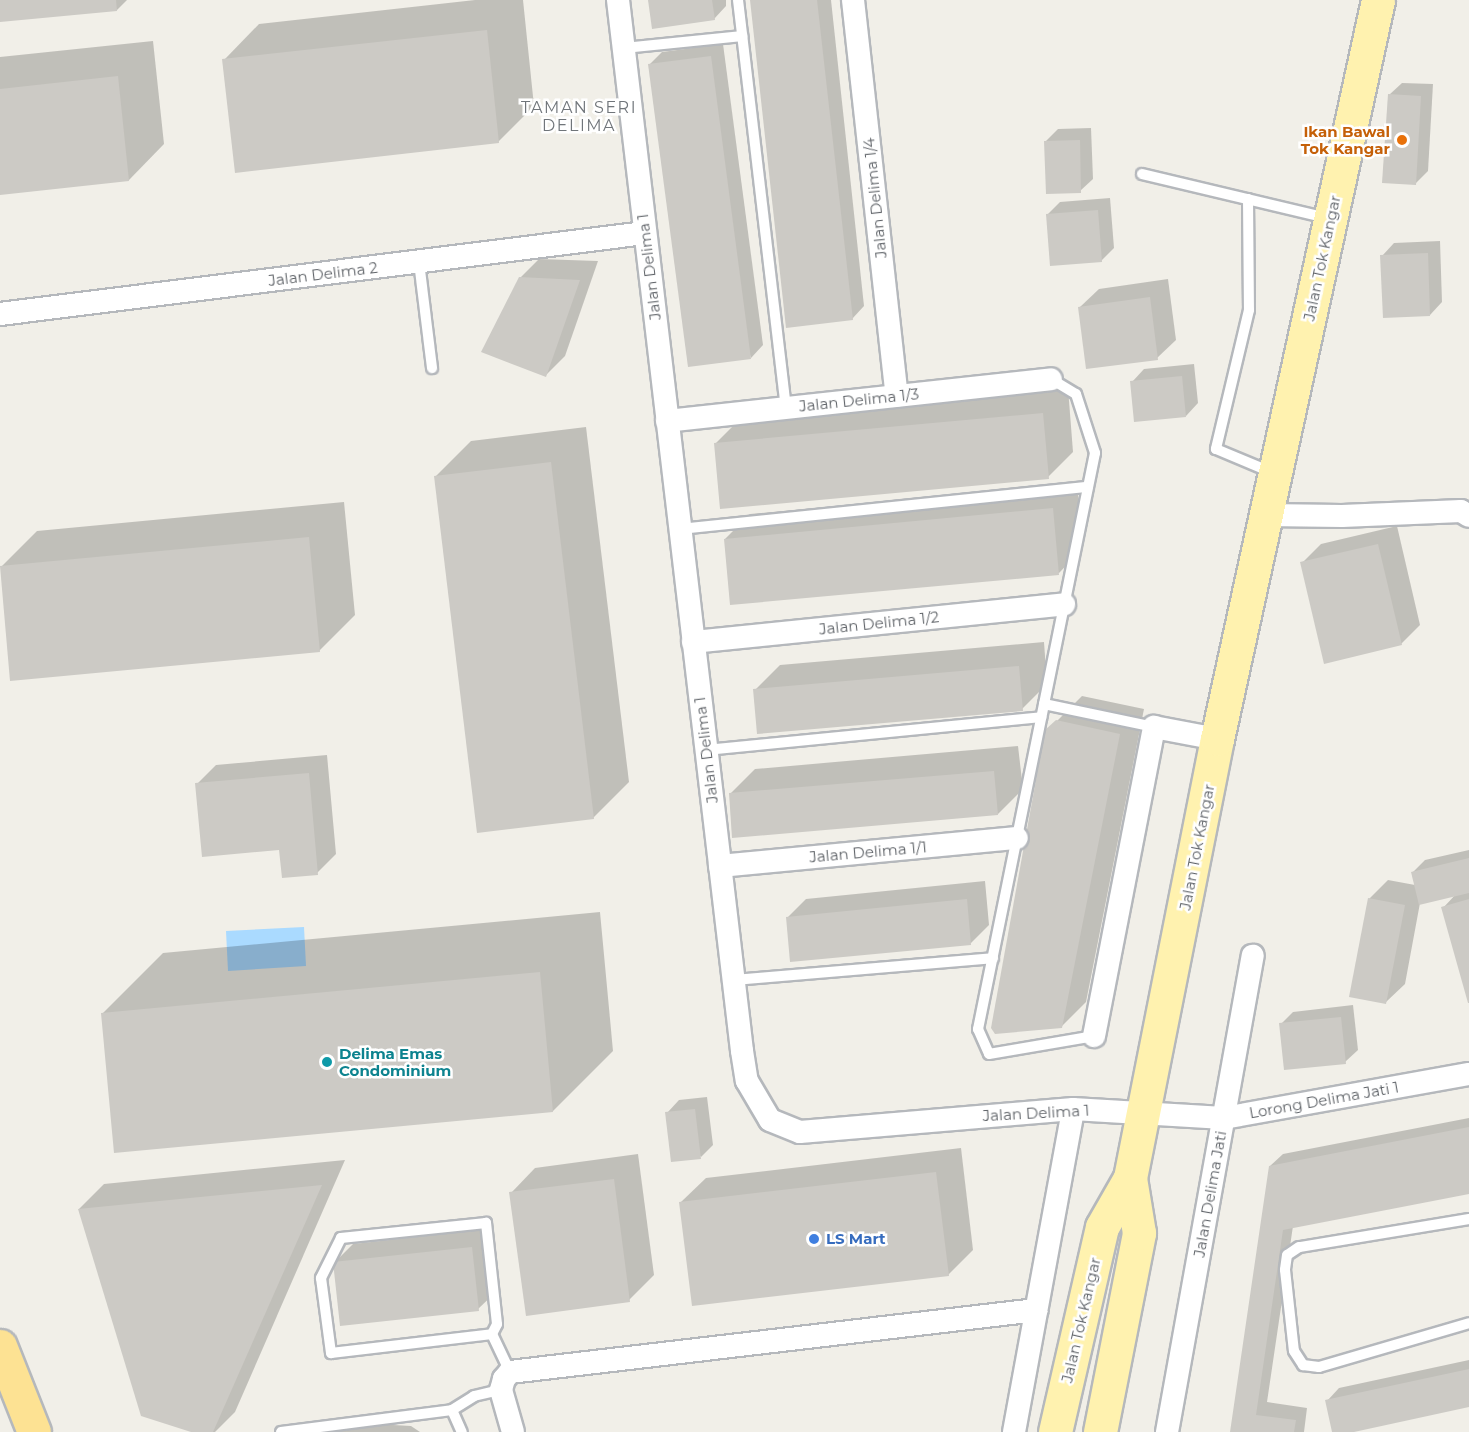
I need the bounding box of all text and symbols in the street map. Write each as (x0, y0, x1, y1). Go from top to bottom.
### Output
district label: TAMAN SERI DELIMA (521, 98, 637, 136)
place label: Ikan Bawal Tok Kangar (1301, 122, 1390, 157)
marker: Ikan Bawal Tok Kangar (1395, 133, 1409, 147)
street label: Jalan Delima 1/4 (860, 137, 890, 259)
street label: Jalan Tok Kangar (1300, 194, 1344, 322)
street label: Jalan Delima 1 (634, 213, 664, 321)
street label: Jalan Delima 2 (267, 258, 379, 290)
street label: Jalan Delima 1/3 (798, 385, 920, 415)
street label: Jalan Delima 1/2 (818, 608, 940, 638)
street label: Jalan Delima 1 (691, 696, 721, 804)
street label: Jalan Tok Kangar (1176, 782, 1218, 912)
street label: Jalan Delima 1/1 (809, 838, 927, 866)
place label: Delima Emas Condominium (339, 1044, 451, 1079)
marker: Delima Emas Condominium (320, 1055, 334, 1069)
street label: Lorong Delima Jati 1 (1248, 1078, 1400, 1122)
street label: Jalan Delima 1 (982, 1101, 1090, 1125)
street label: Jalan Delima Jati (1190, 1129, 1230, 1259)
place label: LS Mart (826, 1230, 886, 1248)
marker: LS Mart (807, 1232, 821, 1246)
street label: Jalan Tok Kangar (1058, 1256, 1104, 1384)

